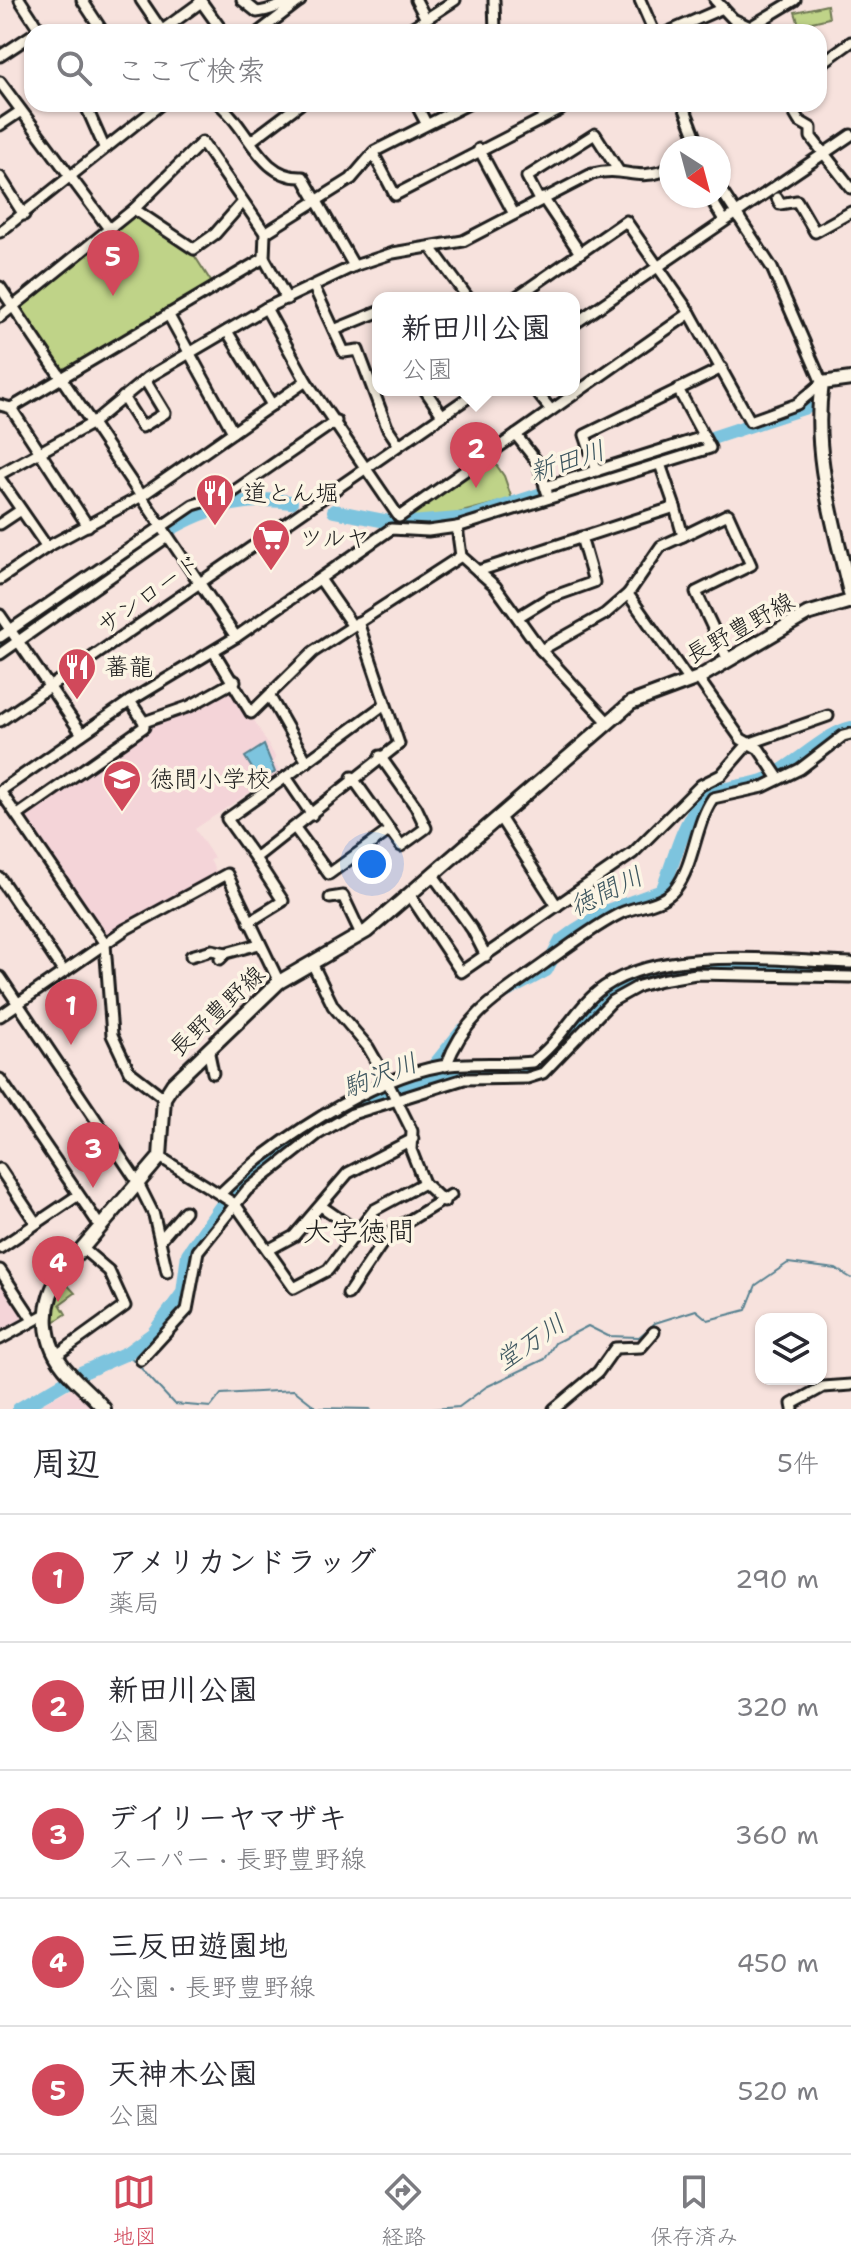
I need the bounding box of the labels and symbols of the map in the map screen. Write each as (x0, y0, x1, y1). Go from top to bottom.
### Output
north arrow (659, 136, 731, 208)
pin: 5 (87, 230, 139, 296)
pin: 2 (450, 422, 502, 488)
water label: 新田川 (524, 432, 609, 489)
restaurant icon: 道とん堀 (194, 472, 236, 527)
place label: 道とん堀 (243, 477, 339, 509)
supermarket icon: ツルヤ (250, 517, 292, 572)
place label: ツルヤ (299, 522, 370, 554)
street label: サンロード (91, 546, 207, 642)
street label: 長野豊野線 (680, 585, 800, 671)
restaurant icon: 蕃龍 (56, 646, 98, 701)
place label: 蕃龍 (105, 651, 153, 683)
school or university icon: 徳間小学校 (101, 758, 143, 813)
place label: 徳間小学校 (150, 763, 270, 795)
your location (352, 844, 392, 884)
water label: 徳間川 (563, 858, 649, 923)
street label: 長野豊野線 (162, 958, 272, 1064)
pin: 1 (45, 979, 97, 1045)
water label: 駒沢川 (337, 1044, 423, 1105)
pin: 3 (67, 1122, 119, 1188)
district label: 大字徳間 (303, 1212, 415, 1250)
pin: 4 (32, 1236, 84, 1302)
water label: 堂万川 (488, 1305, 572, 1378)

